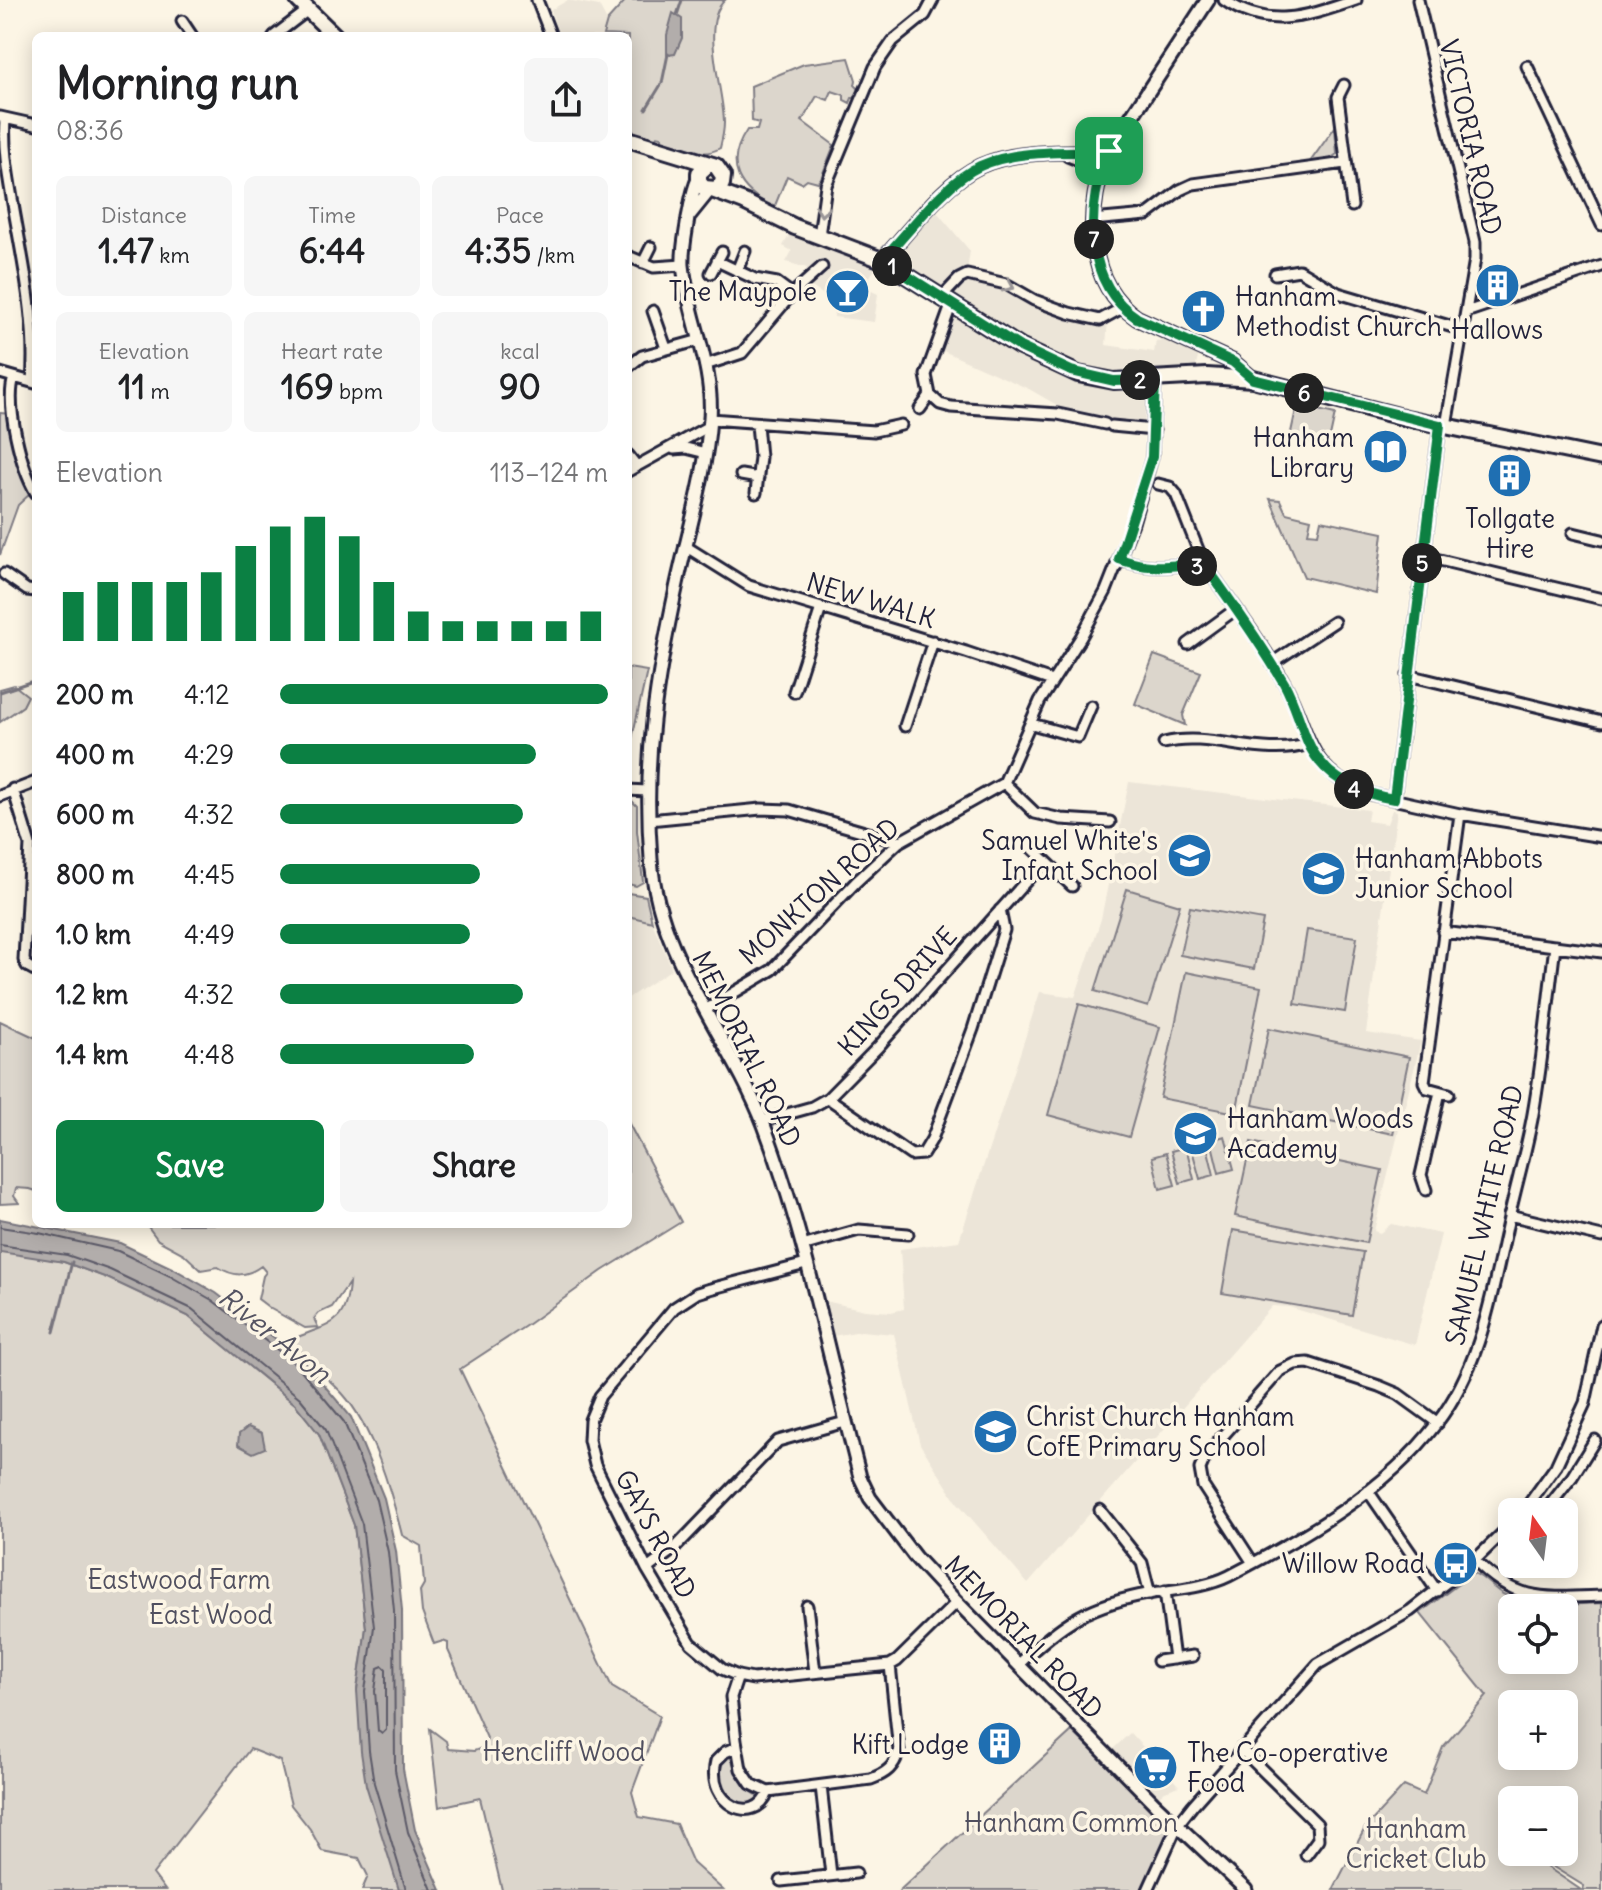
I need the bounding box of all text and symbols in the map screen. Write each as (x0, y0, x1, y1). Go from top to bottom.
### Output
street label: VICTORIA ROAD (1432, 36, 1510, 238)
text: Morning run (56, 56, 299, 111)
button: share (524, 58, 608, 142)
text: 08:36 (56, 114, 124, 147)
pin (1075, 117, 1143, 185)
icon: arrive (1087, 129, 1131, 173)
text: Distance (101, 201, 187, 229)
text: Time (308, 201, 356, 229)
text: Pace (496, 201, 544, 229)
one-way arrow (814, 204, 831, 218)
pin: 7 (1074, 219, 1114, 259)
text: 7 (1089, 225, 1099, 253)
text: 1.47 (98, 229, 154, 272)
text: 6:44 (299, 229, 365, 272)
text: 4:35 (465, 229, 531, 272)
text: km (154, 241, 190, 269)
text: /km (531, 241, 575, 269)
pin: 1 (872, 246, 912, 286)
text: 1 (888, 252, 896, 280)
building icon: Hallows (1473, 262, 1521, 310)
bar icon: The Maypole (824, 267, 872, 315)
place label: The Maypole (669, 275, 817, 308)
one-way arrow (1001, 277, 1016, 293)
place label: Hanham Methodist Church (1235, 280, 1442, 343)
church icon: Hanham Methodist Church (1180, 287, 1228, 335)
place label: Hallows (1451, 313, 1543, 346)
text: Elevation (99, 337, 189, 365)
text: Heart rate (281, 337, 383, 365)
text: kcal (500, 337, 540, 365)
pin: 2 (1120, 360, 1160, 400)
text: 11 (118, 365, 145, 408)
text: 169 (281, 365, 334, 408)
text: 90 (499, 365, 541, 408)
text: 2 (1134, 366, 1146, 394)
pin: 6 (1284, 373, 1324, 413)
text: m (145, 377, 170, 405)
text: bpm (334, 377, 383, 405)
text: 6 (1298, 379, 1310, 407)
place label: Hanham Library (1253, 421, 1354, 484)
library icon: Hanham Library (1361, 428, 1409, 476)
building icon: Tollgate Hire (1486, 451, 1534, 499)
text: Elevation (56, 456, 163, 489)
text: 113–124 m (490, 456, 608, 489)
place label: Tollgate Hire (1465, 502, 1555, 565)
pin: 5 (1402, 543, 1442, 583)
pin: 3 (1177, 546, 1217, 586)
text: 5 (1416, 549, 1428, 577)
text: 3 (1191, 552, 1203, 580)
street label: NEW WALK (803, 565, 939, 635)
text: 200 m (56, 678, 133, 711)
text: 4:12 (184, 678, 229, 711)
text: 400 m (56, 738, 134, 771)
text: 4:29 (184, 738, 234, 771)
pin: 4 (1334, 769, 1374, 809)
text: 4 (1348, 775, 1360, 803)
text: 600 m (56, 798, 134, 831)
text: 4:32 (184, 798, 234, 831)
street label: MONKTON ROAD (732, 810, 906, 972)
place label: Samuel White's Infant School (981, 824, 1158, 887)
school or university icon: Samuel White's Infant School (1165, 831, 1213, 879)
place label: Hanham Abbots Junior School (1355, 842, 1543, 905)
school or university icon: Hanham Abbots Junior School (1300, 849, 1348, 897)
text: 800 m (56, 858, 134, 891)
text: 4:45 (184, 858, 235, 891)
text: 1.0 km (56, 918, 131, 951)
text: 4:49 (184, 918, 235, 951)
street label: KINGS DRIVE (830, 920, 964, 1062)
street label: MEMORIAL ROAD (685, 946, 809, 1152)
text: 1.2 km (56, 978, 128, 1011)
text: 4:32 (184, 978, 234, 1011)
text: 1.4 km (56, 1038, 129, 1071)
text: 4:48 (184, 1038, 235, 1071)
street label: SAMUEL WHITE ROAD (1438, 1082, 1530, 1348)
place label: Hanham Woods Academy (1227, 1102, 1413, 1165)
school or university icon: Hanham Woods Academy (1172, 1109, 1220, 1157)
button: Save (56, 1120, 324, 1212)
button: Share (340, 1120, 608, 1212)
water label: River Avon (212, 1279, 339, 1392)
place label: Christ Church Hanham CofE Primary School (1026, 1400, 1295, 1463)
school or university icon: Christ Church Hanham CofE Primary School (971, 1407, 1019, 1455)
street label: GAYS ROAD (608, 1464, 704, 1604)
north arrow (1498, 1498, 1578, 1578)
map controls (1498, 1498, 1578, 1866)
bus stop icon: Willow Road (1432, 1539, 1480, 1587)
place label: Willow Road (1282, 1547, 1425, 1580)
street label: MEMORIAL ROAD (938, 1548, 1110, 1726)
park label: Eastwood Farm (87, 1563, 271, 1596)
button: locate (1498, 1594, 1578, 1674)
park label: East Wood (149, 1598, 273, 1631)
button: + (1498, 1690, 1578, 1770)
building icon: Kift Lodge (976, 1720, 1024, 1768)
place label: Kift Lodge (851, 1728, 969, 1761)
park label: Hencliff Wood (483, 1735, 645, 1768)
place label: The Co-operative Food (1187, 1736, 1388, 1799)
supermarket icon: The Co-operative Food (1132, 1743, 1180, 1791)
button: − (1498, 1786, 1578, 1866)
park label: Hanham Common (964, 1806, 1178, 1839)
park label: Hanham Cricket Club (1345, 1812, 1487, 1875)

